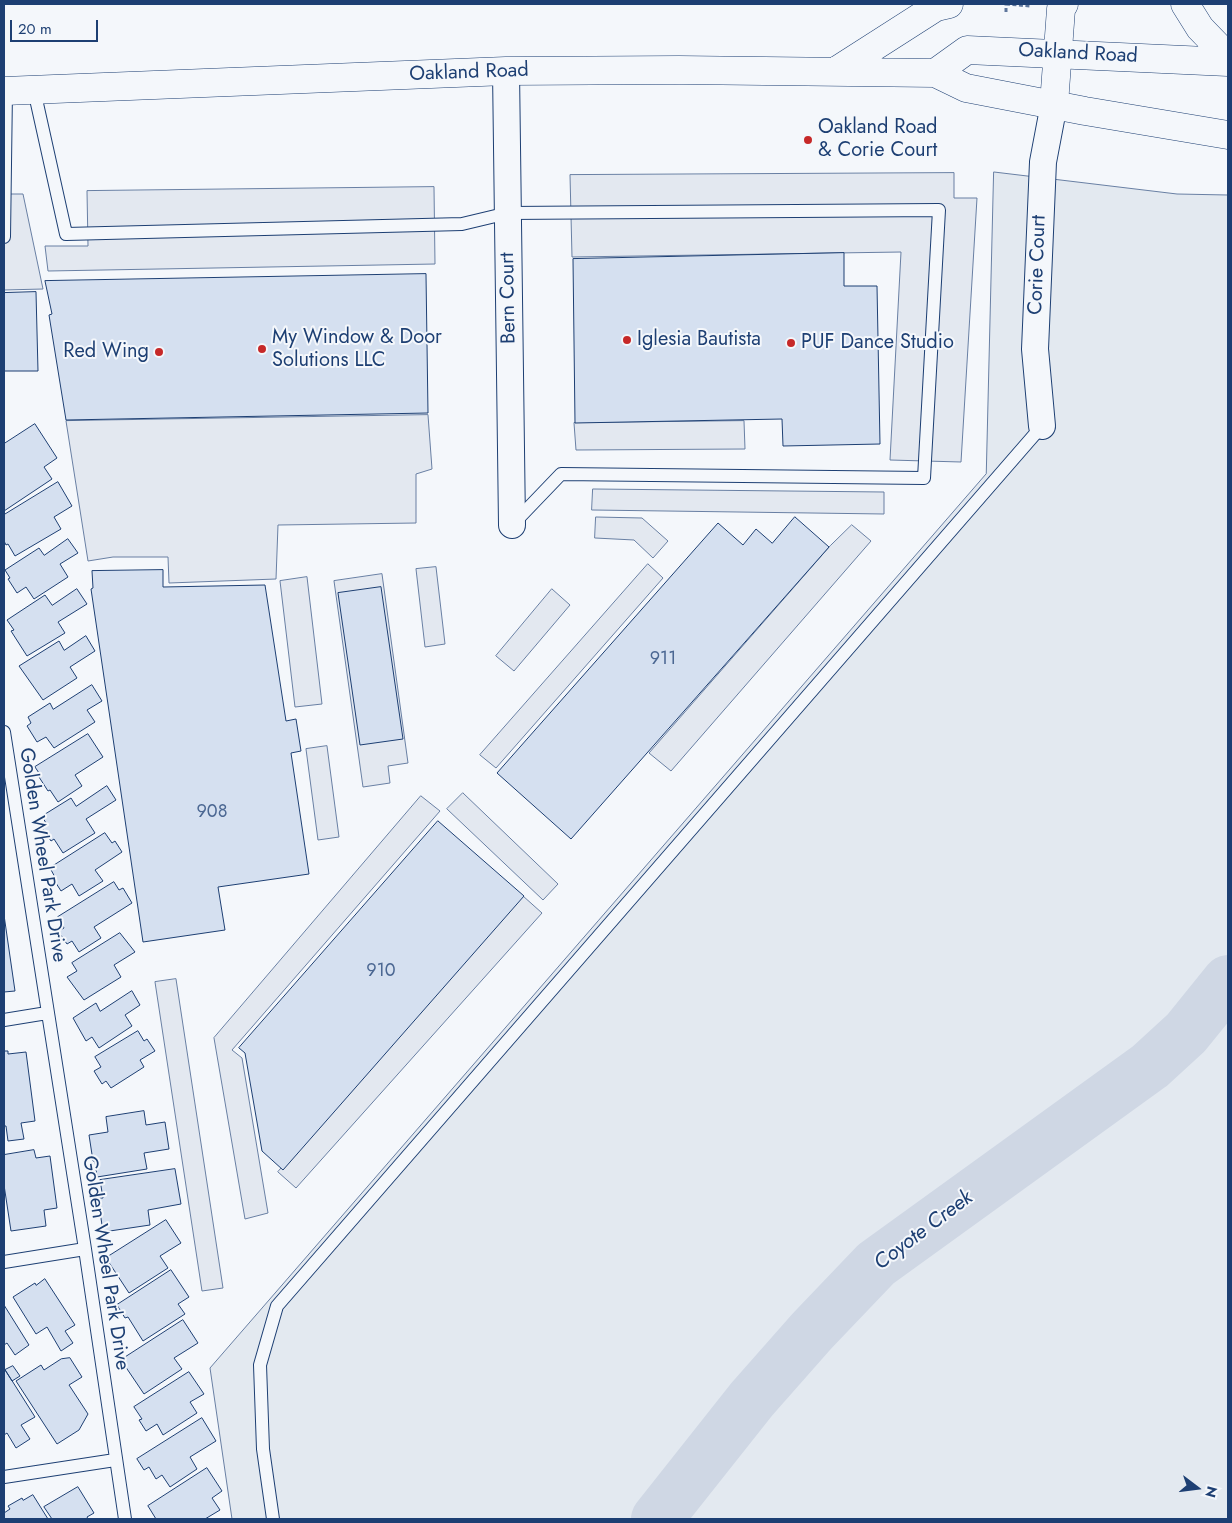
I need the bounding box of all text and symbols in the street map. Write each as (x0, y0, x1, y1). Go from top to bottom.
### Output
scale bar (12, 10, 100, 42)
text: 20 m (18, 18, 52, 40)
street label: Oakland Road (1018, 39, 1138, 69)
street label: Oakland Road (409, 59, 529, 87)
place label: Oakland Road & Corie Court (818, 116, 937, 163)
marker: Oakland Road & Corie Court (802, 134, 814, 146)
street label: Corie Court (1024, 215, 1052, 315)
street label: Bern Court (496, 252, 522, 344)
place label: My Window & Door Solutions LLC (272, 326, 442, 373)
place label: Iglesia Bautista (637, 328, 761, 352)
place label: PUF Dance Studio (801, 331, 954, 355)
marker: Iglesia Bautista (621, 334, 633, 346)
marker: PUF Dance Studio (785, 337, 797, 349)
place label: Red Wing (63, 340, 149, 364)
marker: My Window & Door Solutions LLC (256, 343, 268, 355)
marker: Red Wing (153, 346, 165, 358)
house number: 911 (650, 649, 676, 671)
street label: Golden Wheel Park Drive (13, 746, 71, 964)
house number: 908 (197, 802, 227, 824)
house number: 910 (366, 961, 396, 983)
street label: Golden Wheel Park Drive (76, 1154, 134, 1372)
water label: Coyote Creek (870, 1186, 978, 1276)
north arrow (1172, 1463, 1222, 1513)
text: N (1200, 1484, 1223, 1500)

